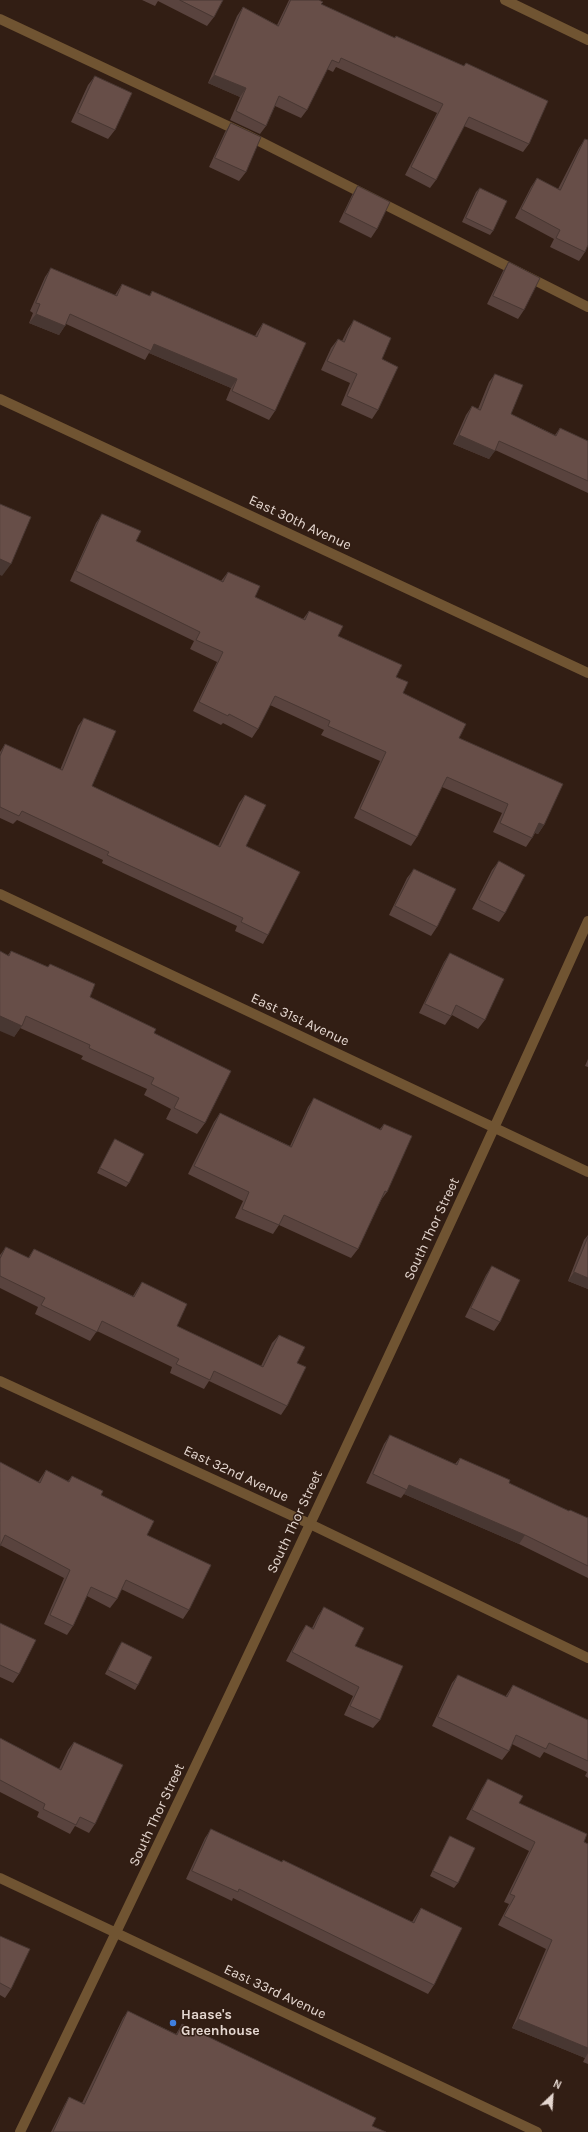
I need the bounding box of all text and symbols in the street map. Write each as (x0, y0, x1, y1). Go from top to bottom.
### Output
street label: East 30th Avenue (246, 492, 354, 554)
street label: East 31st Avenue (248, 990, 352, 1050)
street label: South Thor Street (401, 1175, 463, 1283)
street label: East 32nd Avenue (181, 1442, 291, 1506)
street label: South Thor Street (264, 1468, 326, 1576)
street label: South Thor Street (126, 1761, 188, 1869)
street label: East 33rd Avenue (221, 1961, 329, 2023)
place label: Haase's Greenhouse (181, 2007, 260, 2040)
marker: Haase's Greenhouse (168, 2018, 178, 2028)
north arrow (532, 2076, 572, 2116)
text: N (551, 2077, 564, 2092)

